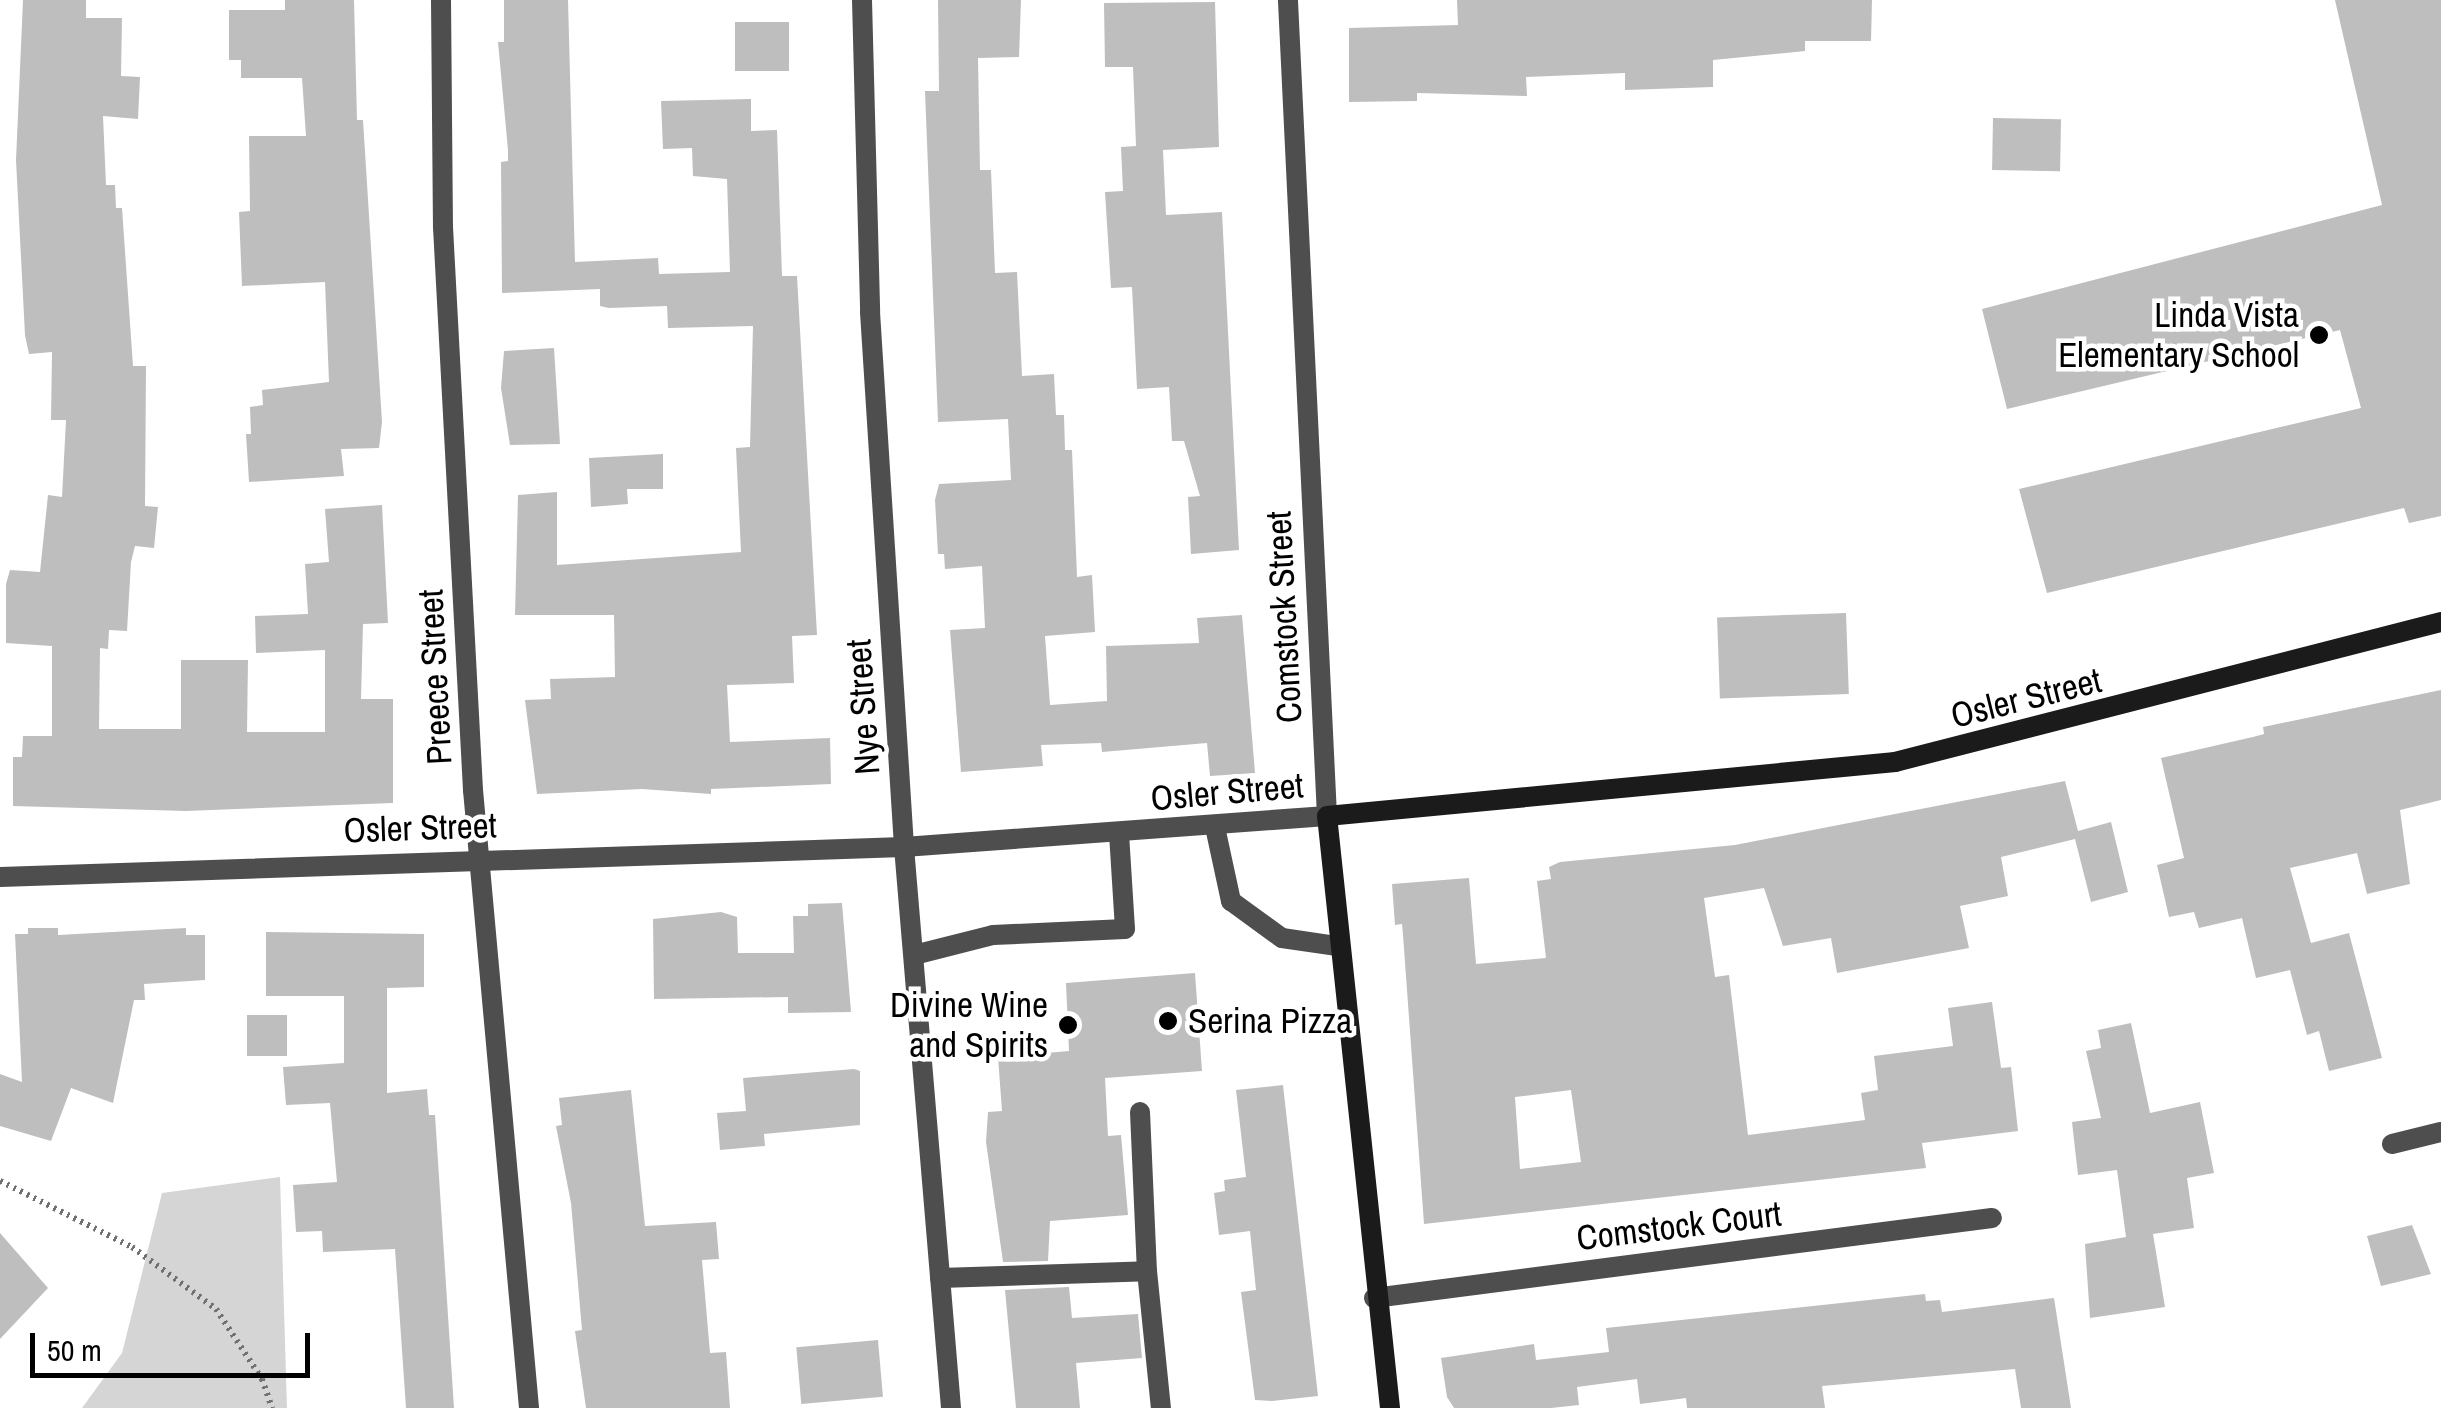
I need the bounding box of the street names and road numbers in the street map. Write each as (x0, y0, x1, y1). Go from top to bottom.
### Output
street label: Comstock Street (1257, 510, 1311, 724)
street label: Preece Street (409, 588, 461, 766)
street label: Nye Street (837, 638, 889, 776)
street label: Osler Street (1947, 659, 2105, 737)
street label: Osler Street (1149, 764, 1305, 820)
street label: Osler Street (343, 804, 497, 852)
street label: Comstock Court (1574, 1193, 1784, 1259)

